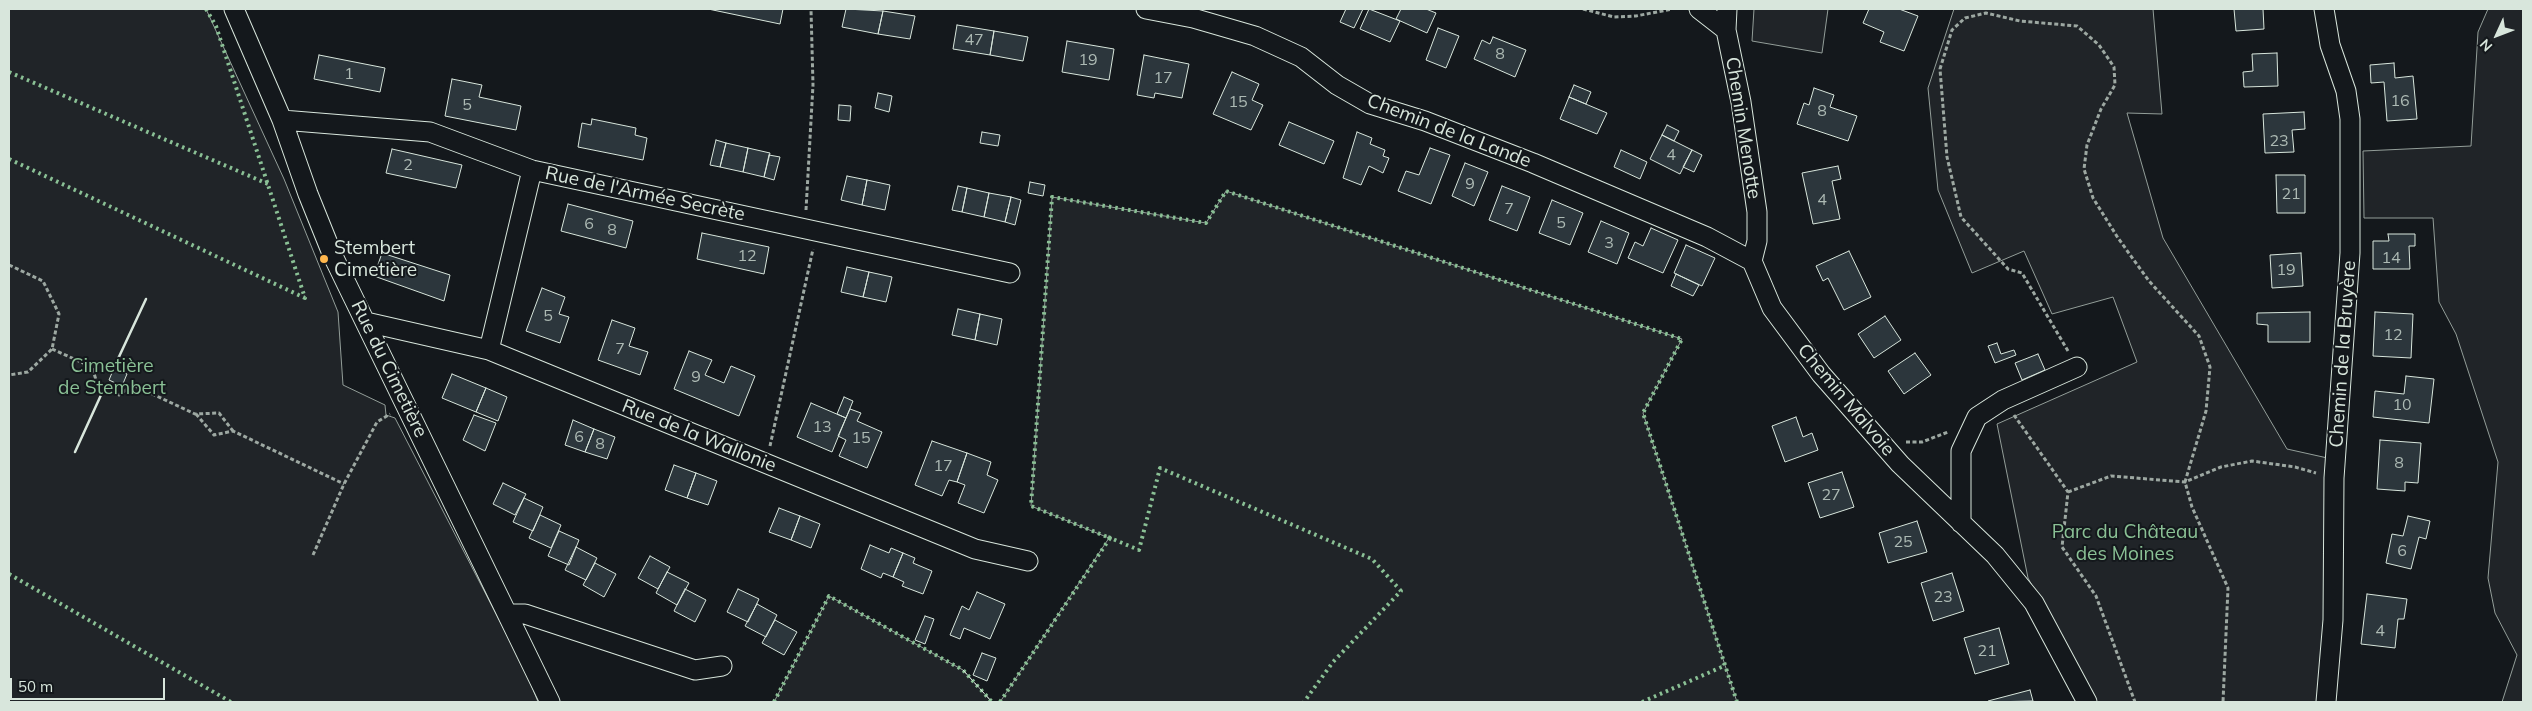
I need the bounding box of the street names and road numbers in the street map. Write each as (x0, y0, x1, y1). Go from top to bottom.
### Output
street label: Chemin Menotte (1721, 55, 1765, 201)
street label: Chemin de la Lande (1364, 89, 1534, 173)
street label: Rue de l'Armée Secrète (543, 162, 747, 226)
street label: Chemin de la Bruyère (2325, 260, 2361, 448)
street label: Rue du Cimetière (346, 297, 432, 441)
street label: Chemin Malvoie (1792, 339, 1900, 461)
street label: Rue de la Wallonie (619, 395, 779, 477)

